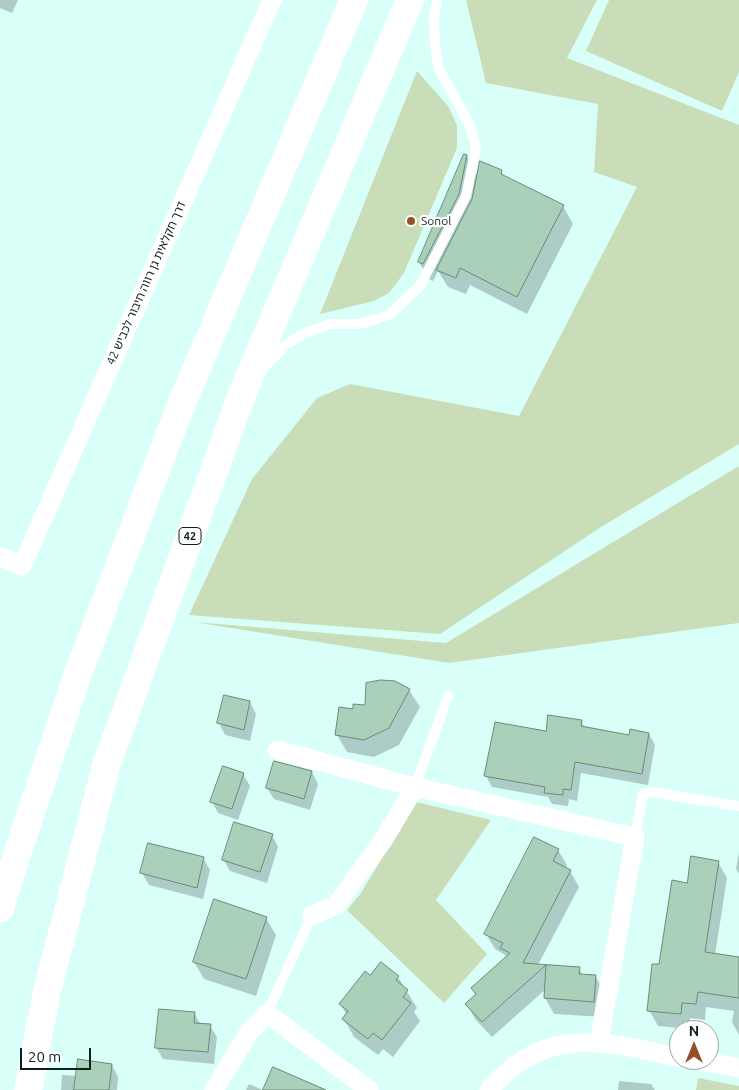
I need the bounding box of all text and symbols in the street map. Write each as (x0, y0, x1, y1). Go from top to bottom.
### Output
street label: דרך חקלאית גן רווה חיבור לכביש 42 (103, 199, 189, 367)
place label: Sonol (421, 214, 451, 228)
marker: Sonol (405, 215, 417, 227)
road number: 42 (179, 528, 201, 544)
north arrow (669, 1020, 719, 1070)
text: N (689, 1023, 699, 1039)
scale bar (22, 1038, 94, 1070)
text: 20 m (28, 1048, 61, 1065)

